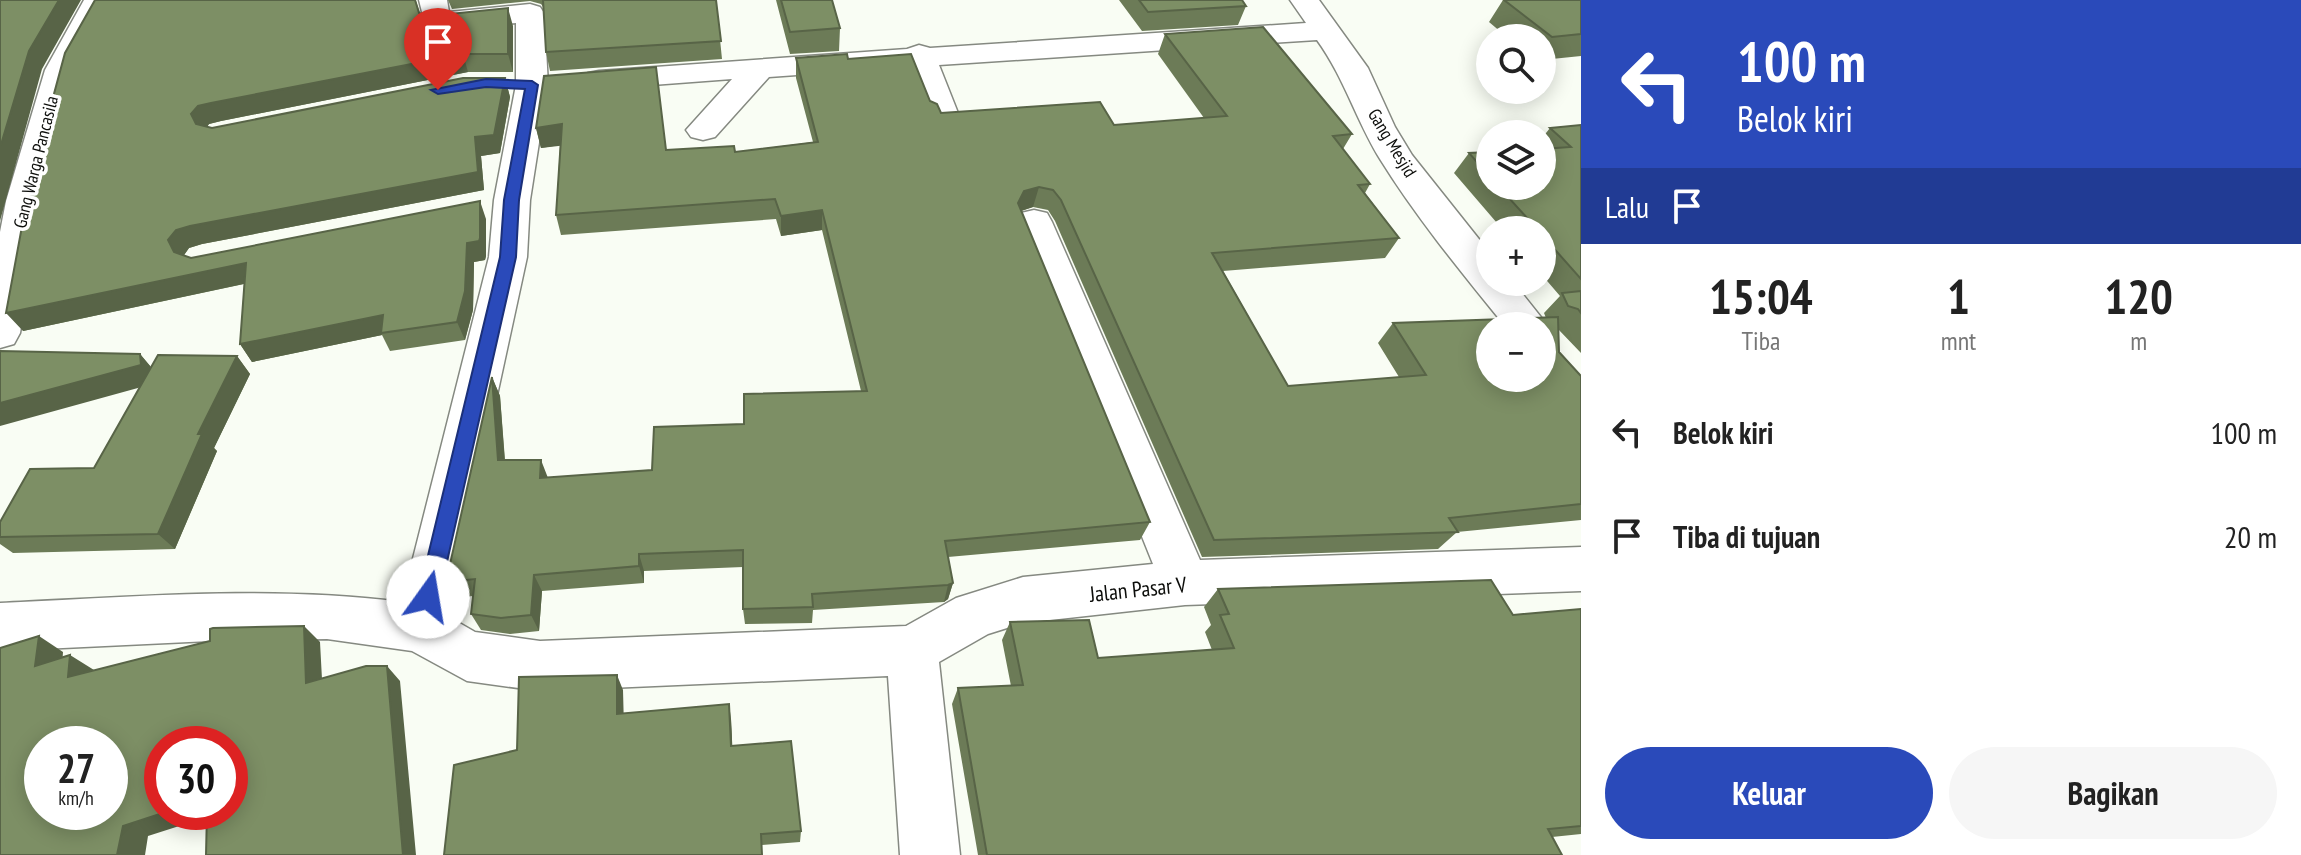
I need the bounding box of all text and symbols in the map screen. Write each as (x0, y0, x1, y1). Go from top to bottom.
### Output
pin (404, 8, 472, 90)
icon: arrive (416, 20, 460, 64)
map controls (1476, 24, 1556, 392)
button: search (1476, 24, 1556, 104)
text: 100 m (1737, 25, 1866, 97)
icon: left (1605, 32, 1709, 136)
street label: Gang Warga Pancasila (8, 93, 63, 230)
text: Belok kiri (1737, 95, 1853, 142)
street label: Gang Mesjid (1363, 104, 1422, 181)
button: layers (1476, 120, 1556, 200)
icon: arrive (1665, 184, 1709, 228)
text: Lalu (1605, 187, 1649, 226)
button: + (1476, 216, 1556, 296)
text: 15:04 (1709, 265, 1813, 327)
text: 1 (1947, 265, 1970, 327)
text: 120 (2104, 265, 2173, 327)
button: − (1476, 312, 1556, 392)
text: Tiba (1741, 324, 1780, 357)
text: mnt (1941, 324, 1976, 357)
text: m (2130, 324, 2147, 357)
icon: left (1605, 410, 1649, 454)
text: Belok kiri (1673, 413, 1774, 452)
text: 100 m (2211, 413, 2277, 452)
icon: arrive (1605, 514, 1649, 558)
text: Tiba di tujuan (1673, 517, 1820, 556)
text: 20 m (2224, 517, 2277, 556)
position arrow (386, 555, 470, 639)
street label: Jalan Pasar V (1087, 570, 1189, 608)
speed limit sign: 30 (144, 726, 248, 830)
text: 27 (57, 742, 95, 794)
button: Keluar (1605, 747, 1933, 839)
button: Bagikan (1949, 747, 2277, 839)
text: km/h (58, 785, 94, 811)

